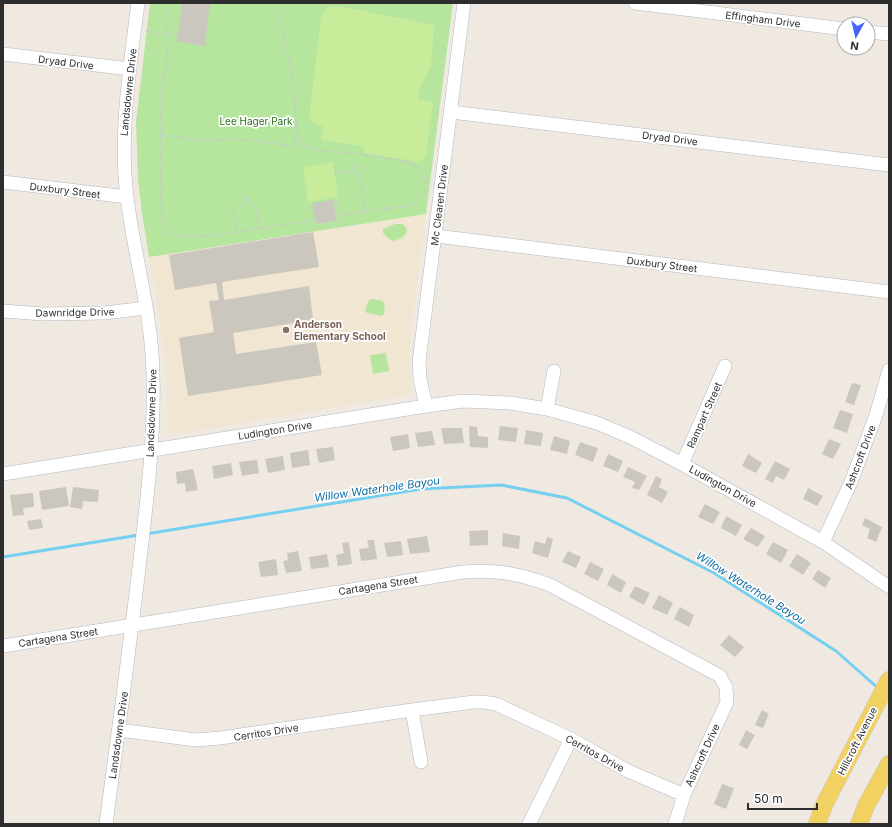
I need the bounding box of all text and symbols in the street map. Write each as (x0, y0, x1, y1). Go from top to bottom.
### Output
street label: Effingham Drive (725, 8, 801, 30)
north arrow (836, 16, 876, 56)
text: N (849, 38, 860, 53)
street label: Landsdowne Drive (117, 47, 139, 136)
street label: Dryad Drive (37, 53, 95, 71)
park label: Lee Hager Park (219, 115, 293, 127)
street label: Dryad Drive (641, 129, 699, 147)
street label: Mc Clearen Drive (428, 164, 450, 246)
street label: Duxbury Street (29, 180, 102, 200)
street label: Duxbury Street (626, 254, 699, 274)
street label: Dawnridge Drive (35, 305, 115, 319)
place label: Anderson Elementary School (294, 318, 386, 343)
marker: Anderson Elementary School (281, 325, 291, 335)
street label: Landsdowne Drive (143, 369, 159, 457)
street label: Rampart Street (684, 380, 724, 450)
street label: Ludington Drive (237, 418, 313, 442)
street label: Ashcroft Drive (842, 423, 878, 491)
street label: Ludington Drive (687, 463, 759, 509)
water label: Willow Waterhole Bayou (313, 473, 441, 505)
water label: Willow Waterhole Bayou (694, 549, 809, 628)
street label: Cartagena Street (337, 573, 419, 597)
street label: Cartagena Street (17, 625, 99, 649)
street label: Landsdowne Drive (106, 690, 130, 779)
street label: Hillcroft Avenue (835, 705, 879, 777)
street label: Cerritos Drive (233, 721, 299, 743)
street label: Ashcroft Drive (682, 722, 722, 788)
street label: Cerritos Drive (563, 732, 627, 774)
scale bar (748, 785, 817, 811)
text: 50 m (754, 791, 783, 806)

